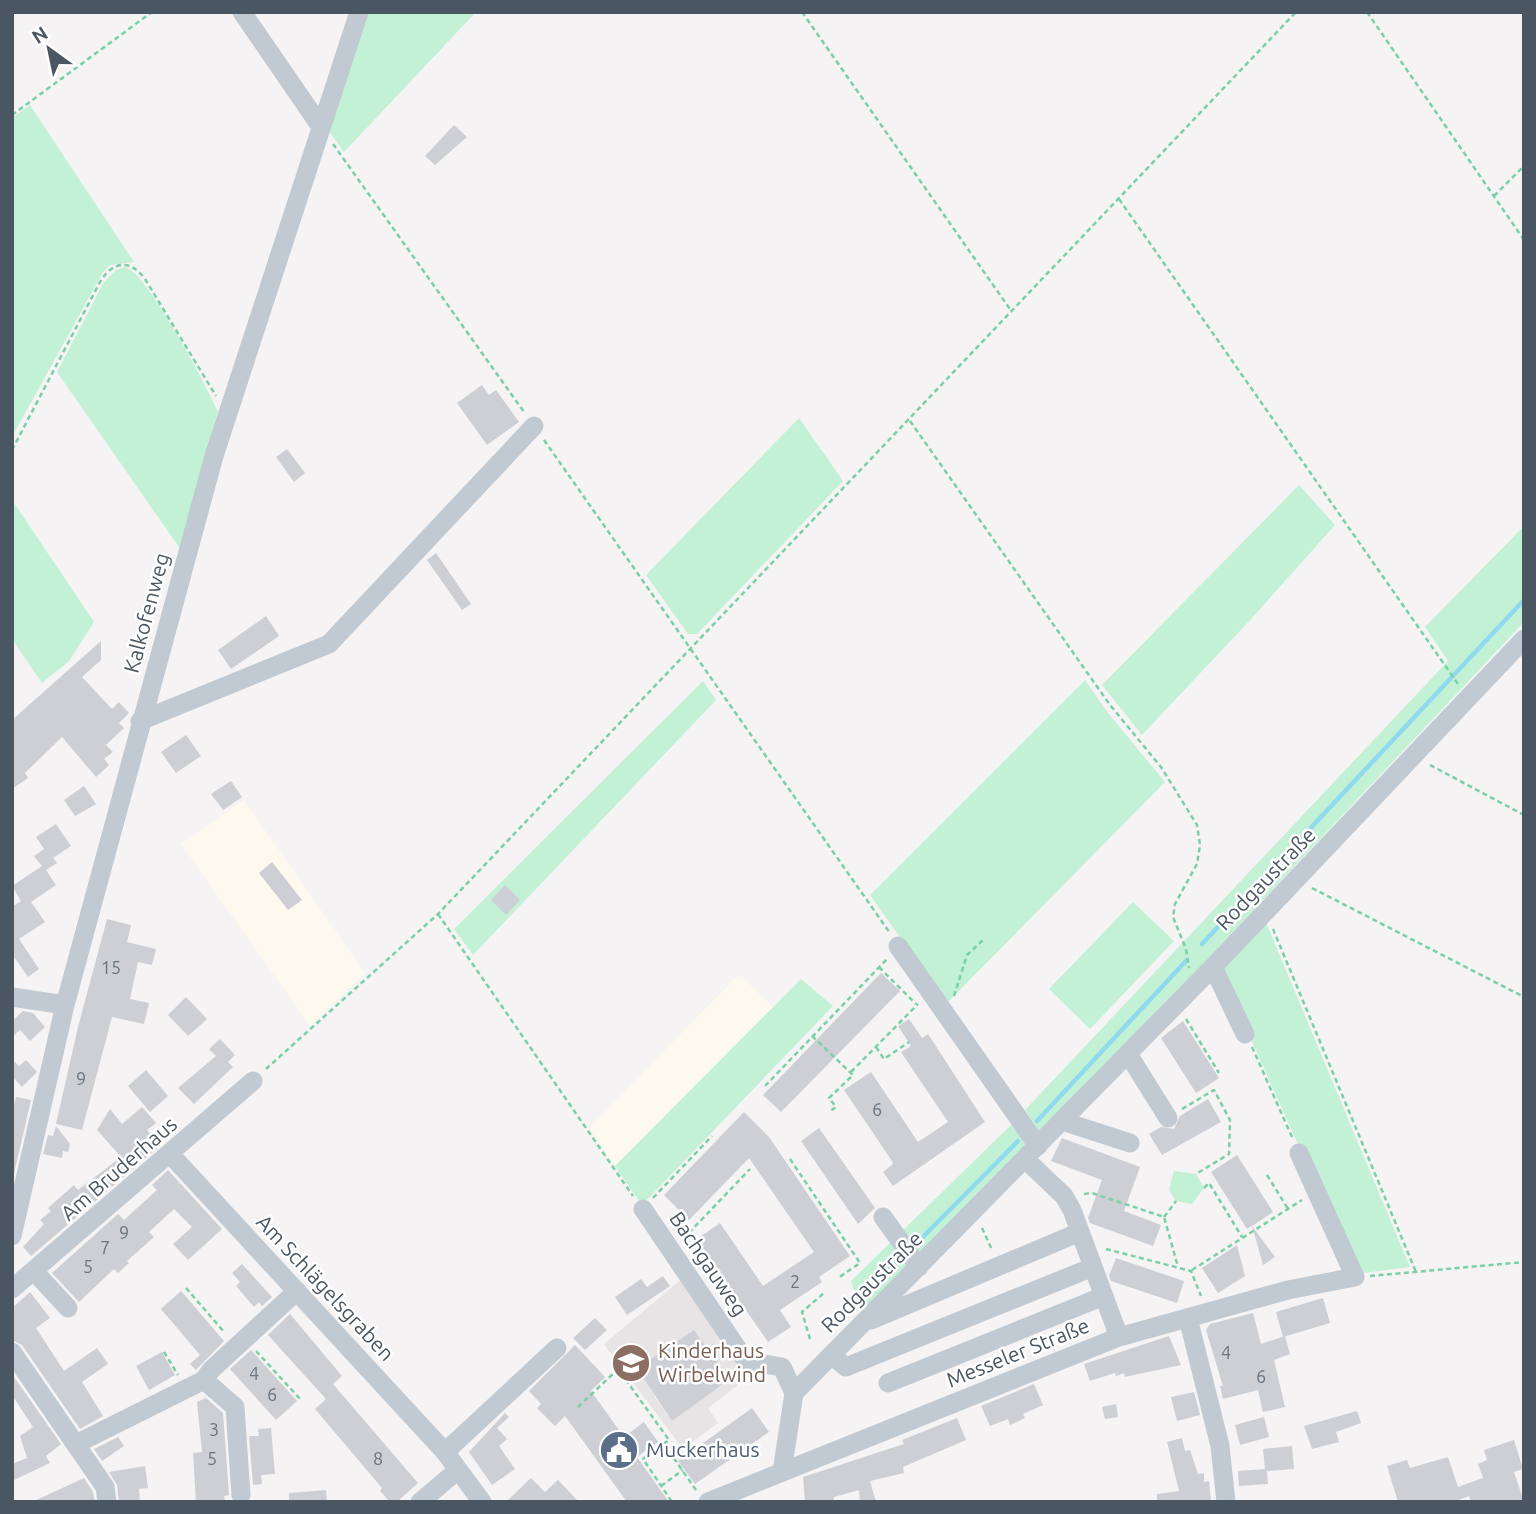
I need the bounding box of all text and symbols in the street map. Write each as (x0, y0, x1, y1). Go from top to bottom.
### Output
north arrow (14, 14, 84, 84)
text: N (28, 22, 52, 48)
street label: Kalkofenweg (119, 550, 174, 675)
street label: Rodgaustraße (1211, 822, 1320, 934)
house number: 15 (101, 957, 121, 977)
house number: 9 (76, 1068, 86, 1088)
house number: 6 (872, 1099, 882, 1119)
street label: Am Bruderhaus (56, 1111, 181, 1225)
street label: Bachgauweg (665, 1207, 753, 1320)
street label: Am Schlägelsgraben (252, 1209, 400, 1365)
house number: 9 (119, 1222, 129, 1242)
street label: Rodgaustraße (816, 1226, 927, 1337)
house number: 7 (100, 1237, 110, 1257)
house number: 5 (83, 1256, 93, 1276)
house number: 2 (790, 1271, 800, 1291)
street label: Messeler Straße (943, 1313, 1092, 1392)
place label: Kinderhaus Wirbelwind (658, 1338, 766, 1386)
school or university icon: Kinderhaus Wirbelwind (610, 1342, 652, 1384)
house number: 4 (1221, 1342, 1231, 1362)
house number: 4 (249, 1363, 259, 1383)
house number: 6 (1256, 1366, 1266, 1386)
house number: 6 (267, 1384, 277, 1404)
house number: 3 (209, 1419, 219, 1439)
public building icon: Muckerhaus (598, 1429, 640, 1471)
place label: Muckerhaus (646, 1437, 760, 1461)
house number: 5 (207, 1448, 217, 1468)
house number: 8 (373, 1448, 383, 1468)

